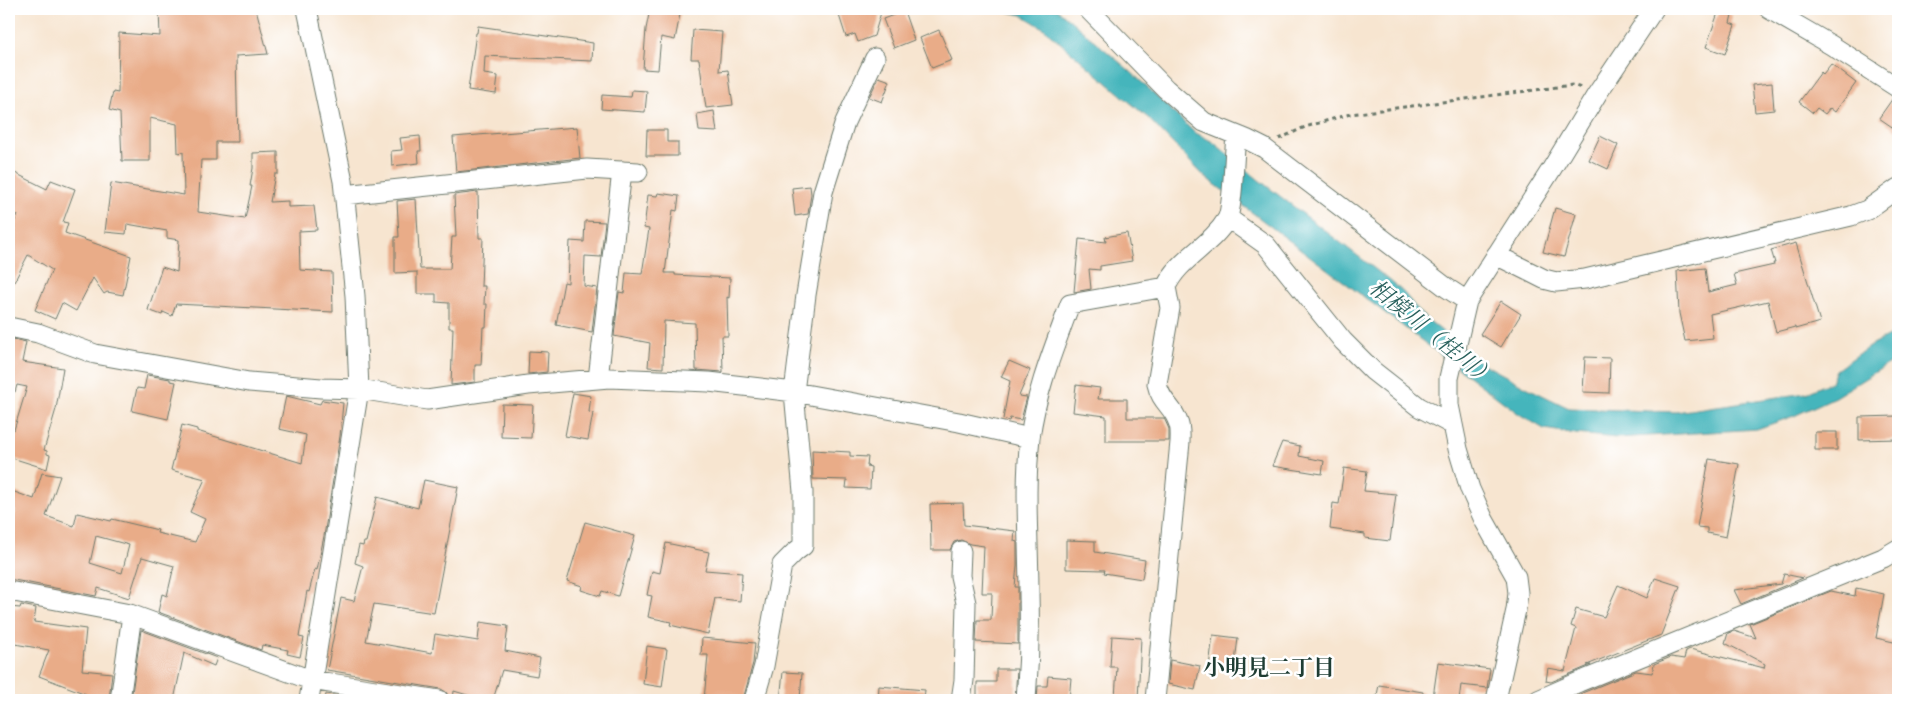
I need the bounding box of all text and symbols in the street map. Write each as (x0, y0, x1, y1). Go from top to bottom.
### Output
water label: 相模川（桂川） (1363, 273, 1501, 393)
district label: 小明見二丁目 (1203, 653, 1335, 683)

